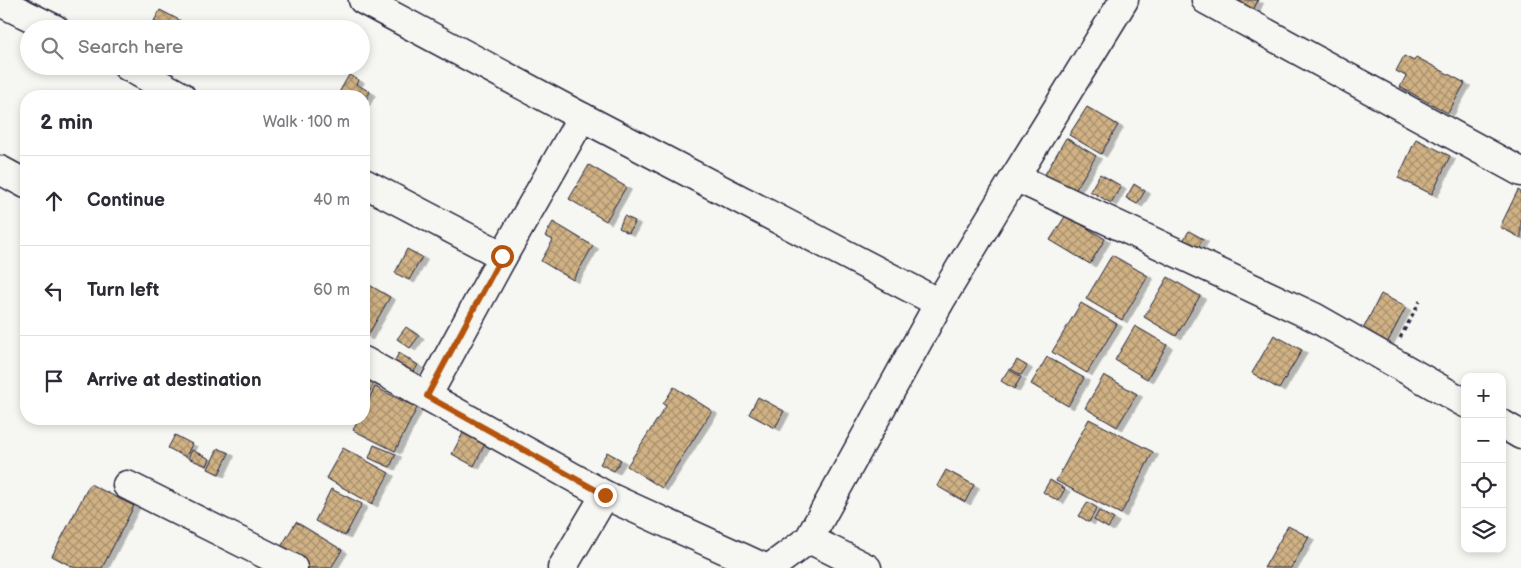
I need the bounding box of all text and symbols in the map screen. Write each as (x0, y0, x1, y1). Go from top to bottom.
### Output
search box (20, 20, 370, 75)
icon: search (38, 34, 66, 62)
text: Search here (78, 36, 183, 59)
text: 2 min (40, 110, 93, 135)
text: Walk · 100 m (263, 113, 350, 132)
icon: ahead (40, 187, 68, 215)
text: Continue (87, 189, 165, 212)
text: 40 m (313, 191, 350, 210)
route start (491, 245, 514, 268)
icon: left (40, 277, 68, 305)
text: Turn left (87, 279, 159, 302)
text: 60 m (313, 281, 350, 300)
icon: arrive (40, 367, 68, 395)
text: Arrive at destination (87, 369, 262, 392)
map controls (1461, 373, 1506, 553)
button: + (1461, 373, 1506, 418)
button: − (1461, 418, 1506, 463)
button: locate (1461, 463, 1506, 508)
route end (594, 484, 617, 507)
button: layers (1461, 508, 1506, 553)

